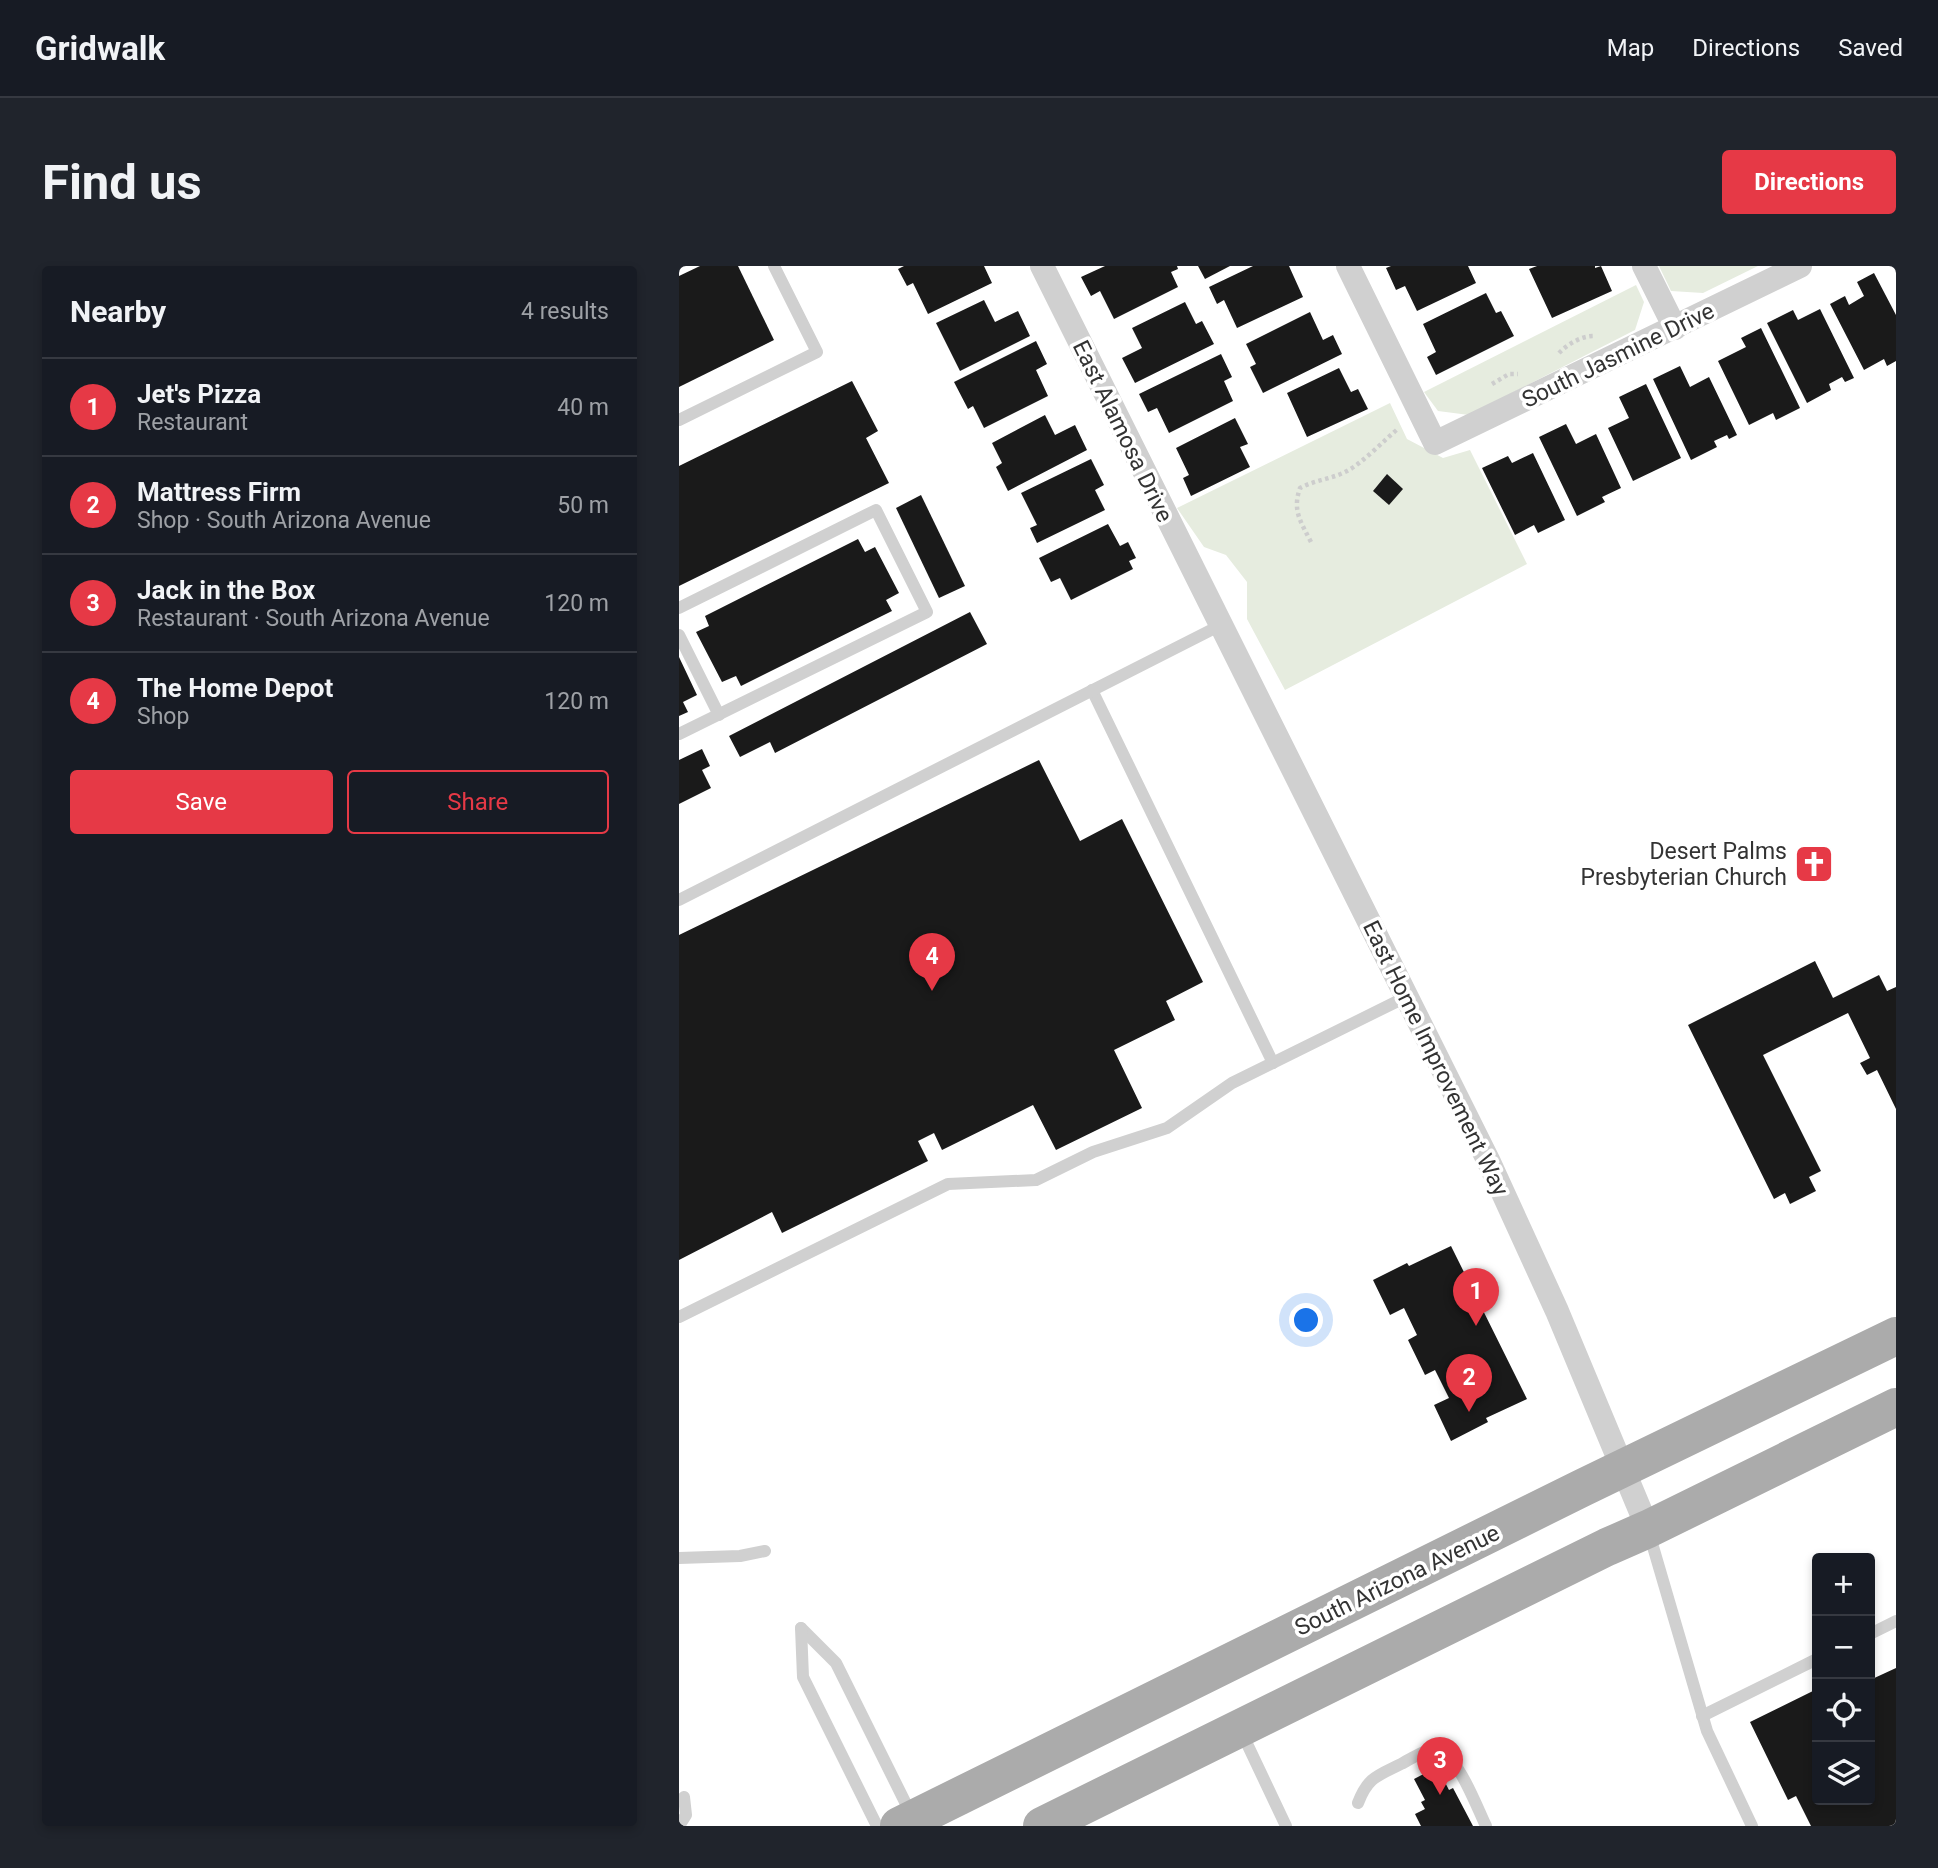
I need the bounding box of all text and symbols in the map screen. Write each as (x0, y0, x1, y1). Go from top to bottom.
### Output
text: Gridwalk (35, 29, 165, 68)
text: Map (1607, 34, 1654, 62)
text: Directions (1692, 34, 1800, 62)
text: Saved (1838, 34, 1903, 62)
button: Directions (1722, 150, 1896, 214)
text: Find us (42, 154, 202, 211)
text: Nearby (70, 294, 166, 329)
street label: South Jasmine Drive (1518, 297, 1719, 414)
text: 4 results (521, 298, 609, 325)
street label: East Alamosa Drive (1067, 336, 1178, 526)
text: Jet's Pizza (137, 379, 261, 409)
text: 1 (86, 394, 100, 421)
text: 40 m (557, 394, 609, 421)
text: Restaurant (137, 409, 248, 436)
text: Mattress Firm (137, 477, 301, 507)
text: 2 (86, 492, 100, 519)
text: 50 m (557, 492, 609, 519)
text: Shop · South Arizona Avenue (137, 507, 431, 534)
text: Jack in the Box (137, 575, 315, 605)
text: 3 (86, 590, 100, 617)
text: 120 m (544, 590, 609, 617)
text: Restaurant · South Arizona Avenue (137, 605, 490, 632)
text: The Home Depot (137, 673, 333, 703)
text: 4 (86, 688, 100, 715)
text: 120 m (544, 688, 609, 715)
text: Shop (137, 703, 189, 730)
button: Save (70, 770, 333, 834)
button: Share (347, 770, 609, 834)
place label: Desert Palms Presbyterian Church (1581, 838, 1787, 891)
church icon: Desert Palms Presbyterian Church (1793, 843, 1835, 885)
street label: East Home Improvement Way (1357, 916, 1514, 1200)
pin: 4 (909, 933, 955, 991)
pin: 1 (1453, 1268, 1499, 1326)
your location (1289, 1303, 1323, 1337)
pin: 2 (1446, 1354, 1492, 1412)
street label: South Arizona Avenue (1291, 1519, 1504, 1642)
map controls (1812, 1553, 1875, 1805)
button: + (1812, 1553, 1875, 1616)
button: − (1812, 1616, 1875, 1679)
button: locate (1812, 1679, 1875, 1742)
pin: 3 (1417, 1737, 1463, 1795)
button: layers (1812, 1742, 1875, 1805)

